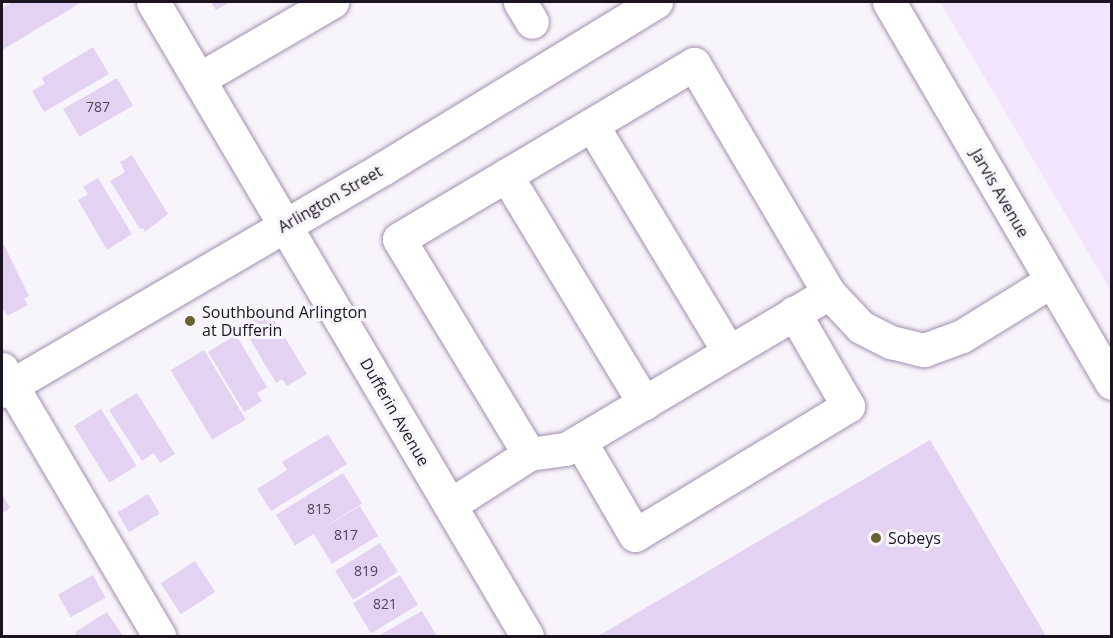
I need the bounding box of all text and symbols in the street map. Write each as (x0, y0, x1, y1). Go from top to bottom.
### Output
house number: 787 (86, 99, 110, 115)
street label: Jarvis Avenue (967, 145, 1033, 241)
street label: Arlington Street (274, 161, 386, 237)
place label: Southbound Arlington at Dufferin (202, 302, 367, 340)
marker: Southbound Arlington at Dufferin (183, 314, 197, 328)
street label: Dufferin Avenue (356, 355, 434, 469)
house number: 815 (307, 501, 331, 517)
house number: 817 (334, 527, 358, 543)
place label: Sobeys (888, 528, 941, 548)
marker: Sobeys (869, 531, 883, 545)
house number: 819 (354, 563, 378, 579)
house number: 821 (373, 596, 397, 612)

